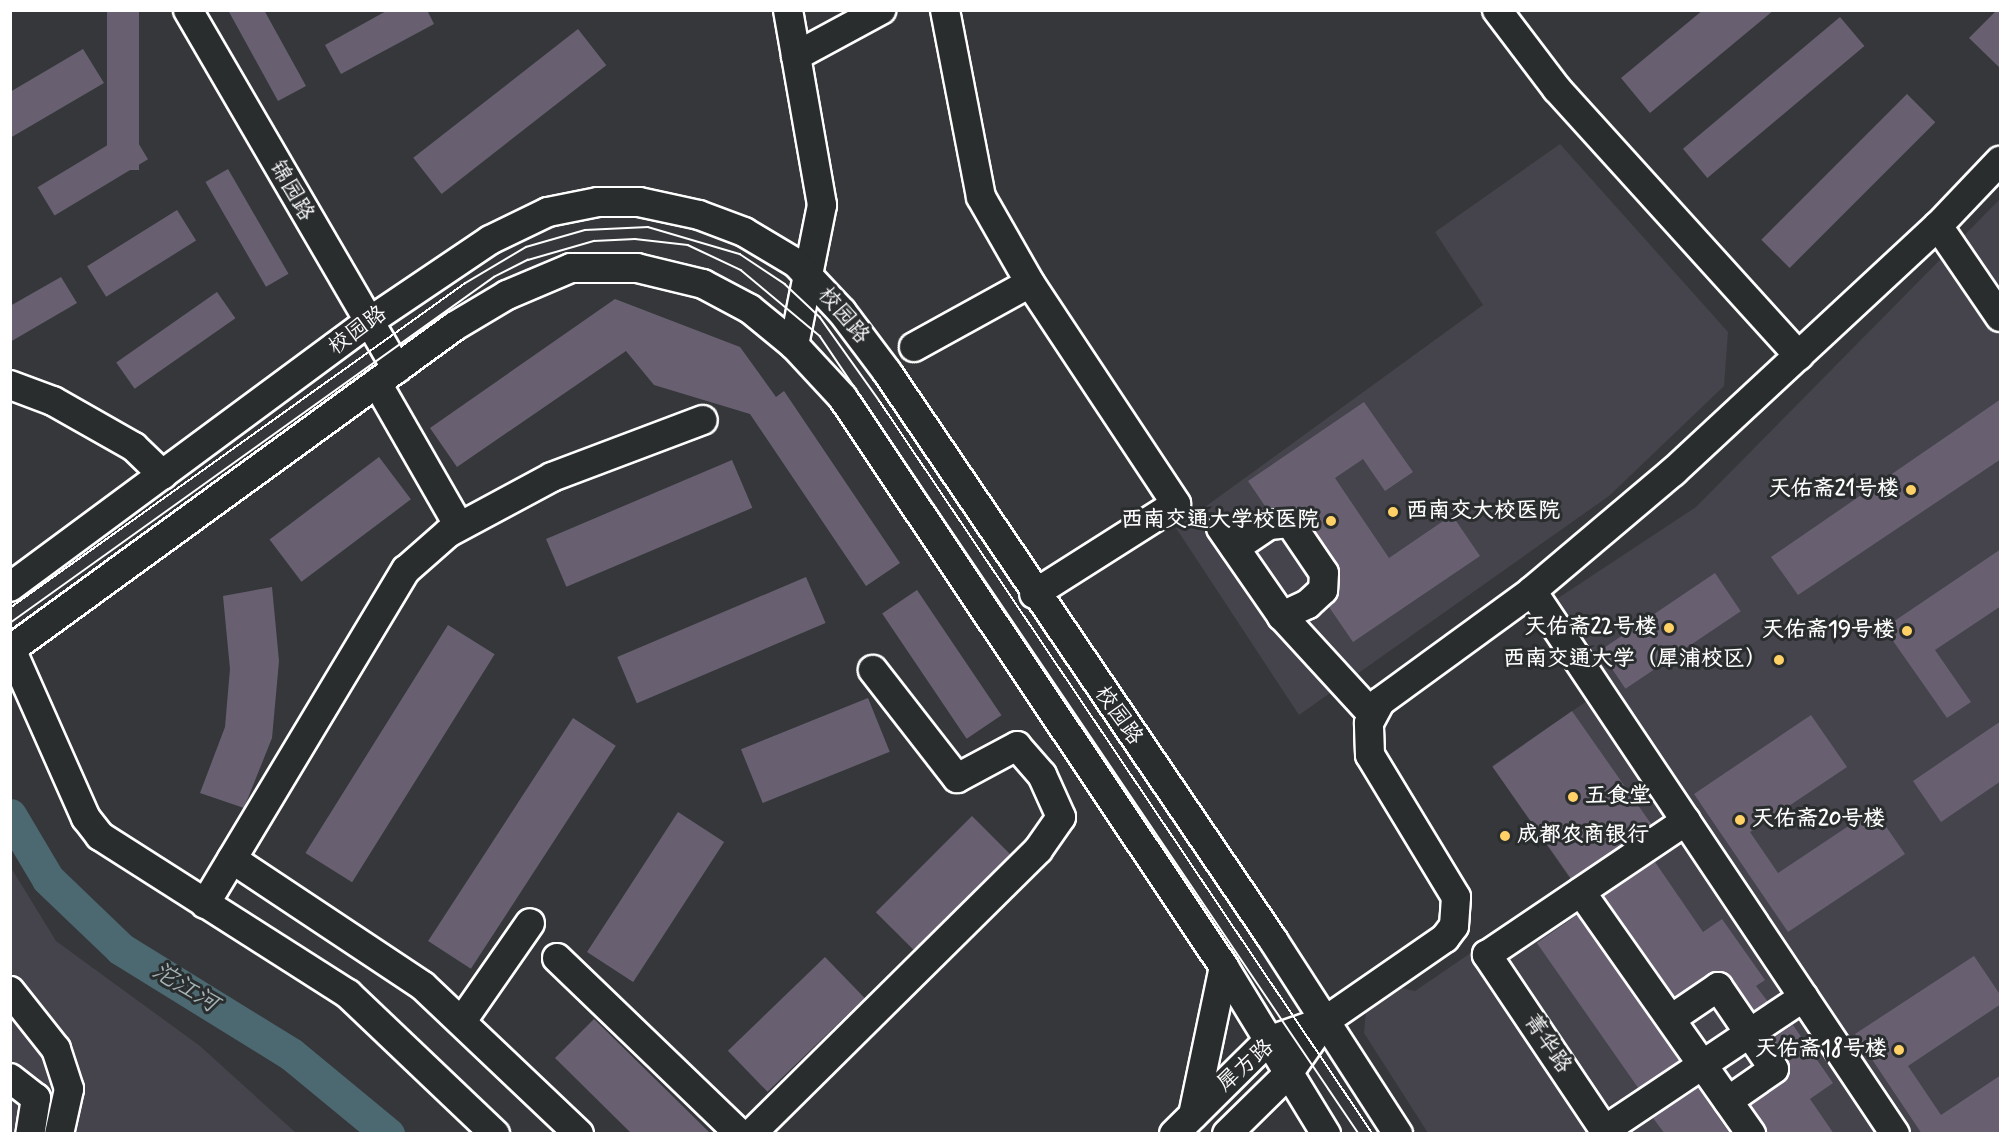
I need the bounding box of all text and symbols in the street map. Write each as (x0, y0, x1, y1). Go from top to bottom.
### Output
street label: 锦园路 (263, 156, 319, 226)
street label: 校园路 (812, 282, 874, 350)
street label: 校园路 (324, 301, 392, 361)
place label: 天佑斋21号楼 (1769, 477, 1899, 503)
marker: 天佑斋21号楼 (1904, 483, 1918, 497)
place label: 西南交大校医院 (1406, 499, 1560, 525)
marker: 西南交大校医院 (1384, 503, 1402, 521)
place label: 西南交通大学校医院 (1121, 508, 1319, 534)
marker: 西南交通大学校医院 (1324, 514, 1338, 528)
place label: 天佑斋22号楼 (1525, 615, 1657, 641)
place label: 天佑斋19号楼 (1762, 618, 1895, 644)
marker: 天佑斋22号楼 (1662, 621, 1676, 635)
marker: 天佑斋19号楼 (1900, 624, 1914, 638)
place label: 西南交通大学（犀浦校区） (1503, 647, 1767, 673)
marker: 西南交通大学（犀浦校区） (1772, 653, 1786, 667)
street label: 校园路 (1088, 681, 1148, 751)
place label: 五食堂 (1585, 784, 1651, 810)
marker: 五食堂 (1566, 790, 1580, 804)
place label: 天佑斋20号楼 (1752, 807, 1885, 833)
marker: 天佑斋20号楼 (1733, 813, 1747, 827)
place label: 成都农商银行 (1517, 823, 1649, 849)
marker: 成都农商银行 (1498, 829, 1512, 843)
water label: 沱江河 (147, 957, 223, 1019)
street label: 菁华路 (1518, 1009, 1576, 1079)
street label: 犀方路 (1212, 1034, 1280, 1098)
place label: 天佑斋18号楼 (1755, 1037, 1887, 1063)
marker: 天佑斋18号楼 (1892, 1043, 1906, 1057)

